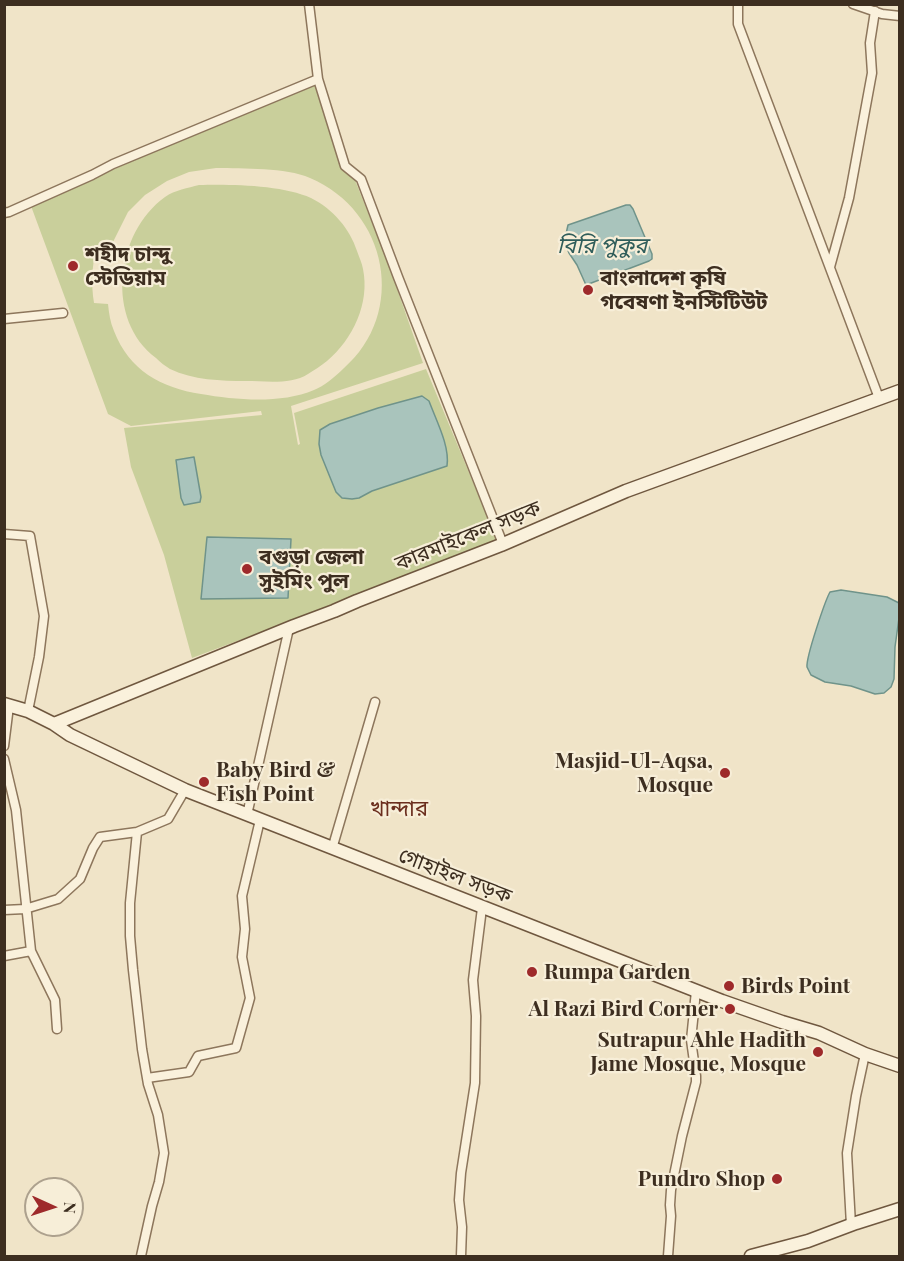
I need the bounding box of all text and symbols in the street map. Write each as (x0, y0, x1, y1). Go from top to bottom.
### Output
water label: বিরি পুকুর (557, 233, 647, 259)
place label: শহীদ চান্দু স্টেডিয়াম (85, 241, 170, 291)
marker: শহীদ চান্দু স্টেডিয়াম (66, 259, 80, 273)
place label: বাংলাদেশ কৃষি গবেষণা ইনস্টিটিউট (600, 265, 768, 315)
marker: বাংলাদেশ কৃষি গবেষণা ইনস্টিটিউট (581, 283, 595, 297)
street label: কারমাইকেল সড়ক (392, 495, 544, 577)
place label: বগুড়া জেলা সুইমিং পুল (259, 544, 364, 594)
marker: বগুড়া জেলা সুইমিং পুল (240, 562, 254, 576)
place label: Masjid-Ul-Aqsa, Mosque (555, 748, 713, 798)
place label: Baby Bird & Fish Point (216, 757, 335, 807)
marker: Masjid-Ul-Aqsa, Mosque (718, 766, 732, 780)
marker: Baby Bird & Fish Point (197, 775, 211, 789)
district label: খান্দার (370, 796, 428, 822)
street label: গোহাইল সড়ক (395, 843, 515, 909)
place label: Rumpa Garden (544, 959, 690, 985)
marker: Rumpa Garden (525, 965, 539, 979)
place label: Birds Point (741, 973, 850, 999)
marker: Birds Point (722, 979, 736, 993)
place label: Al Razi Bird Corner (528, 996, 718, 1022)
marker: Al Razi Bird Corner (723, 1002, 737, 1016)
place label: Sutrapur Ahle Hadith Jame Mosque, Mosque (590, 1027, 806, 1077)
marker: Sutrapur Ahle Hadith Jame Mosque, Mosque (811, 1045, 825, 1059)
place label: Pundro Shop (638, 1166, 765, 1192)
marker: Pundro Shop (770, 1172, 784, 1186)
north arrow (24, 1177, 84, 1237)
text: N (60, 1202, 81, 1214)

